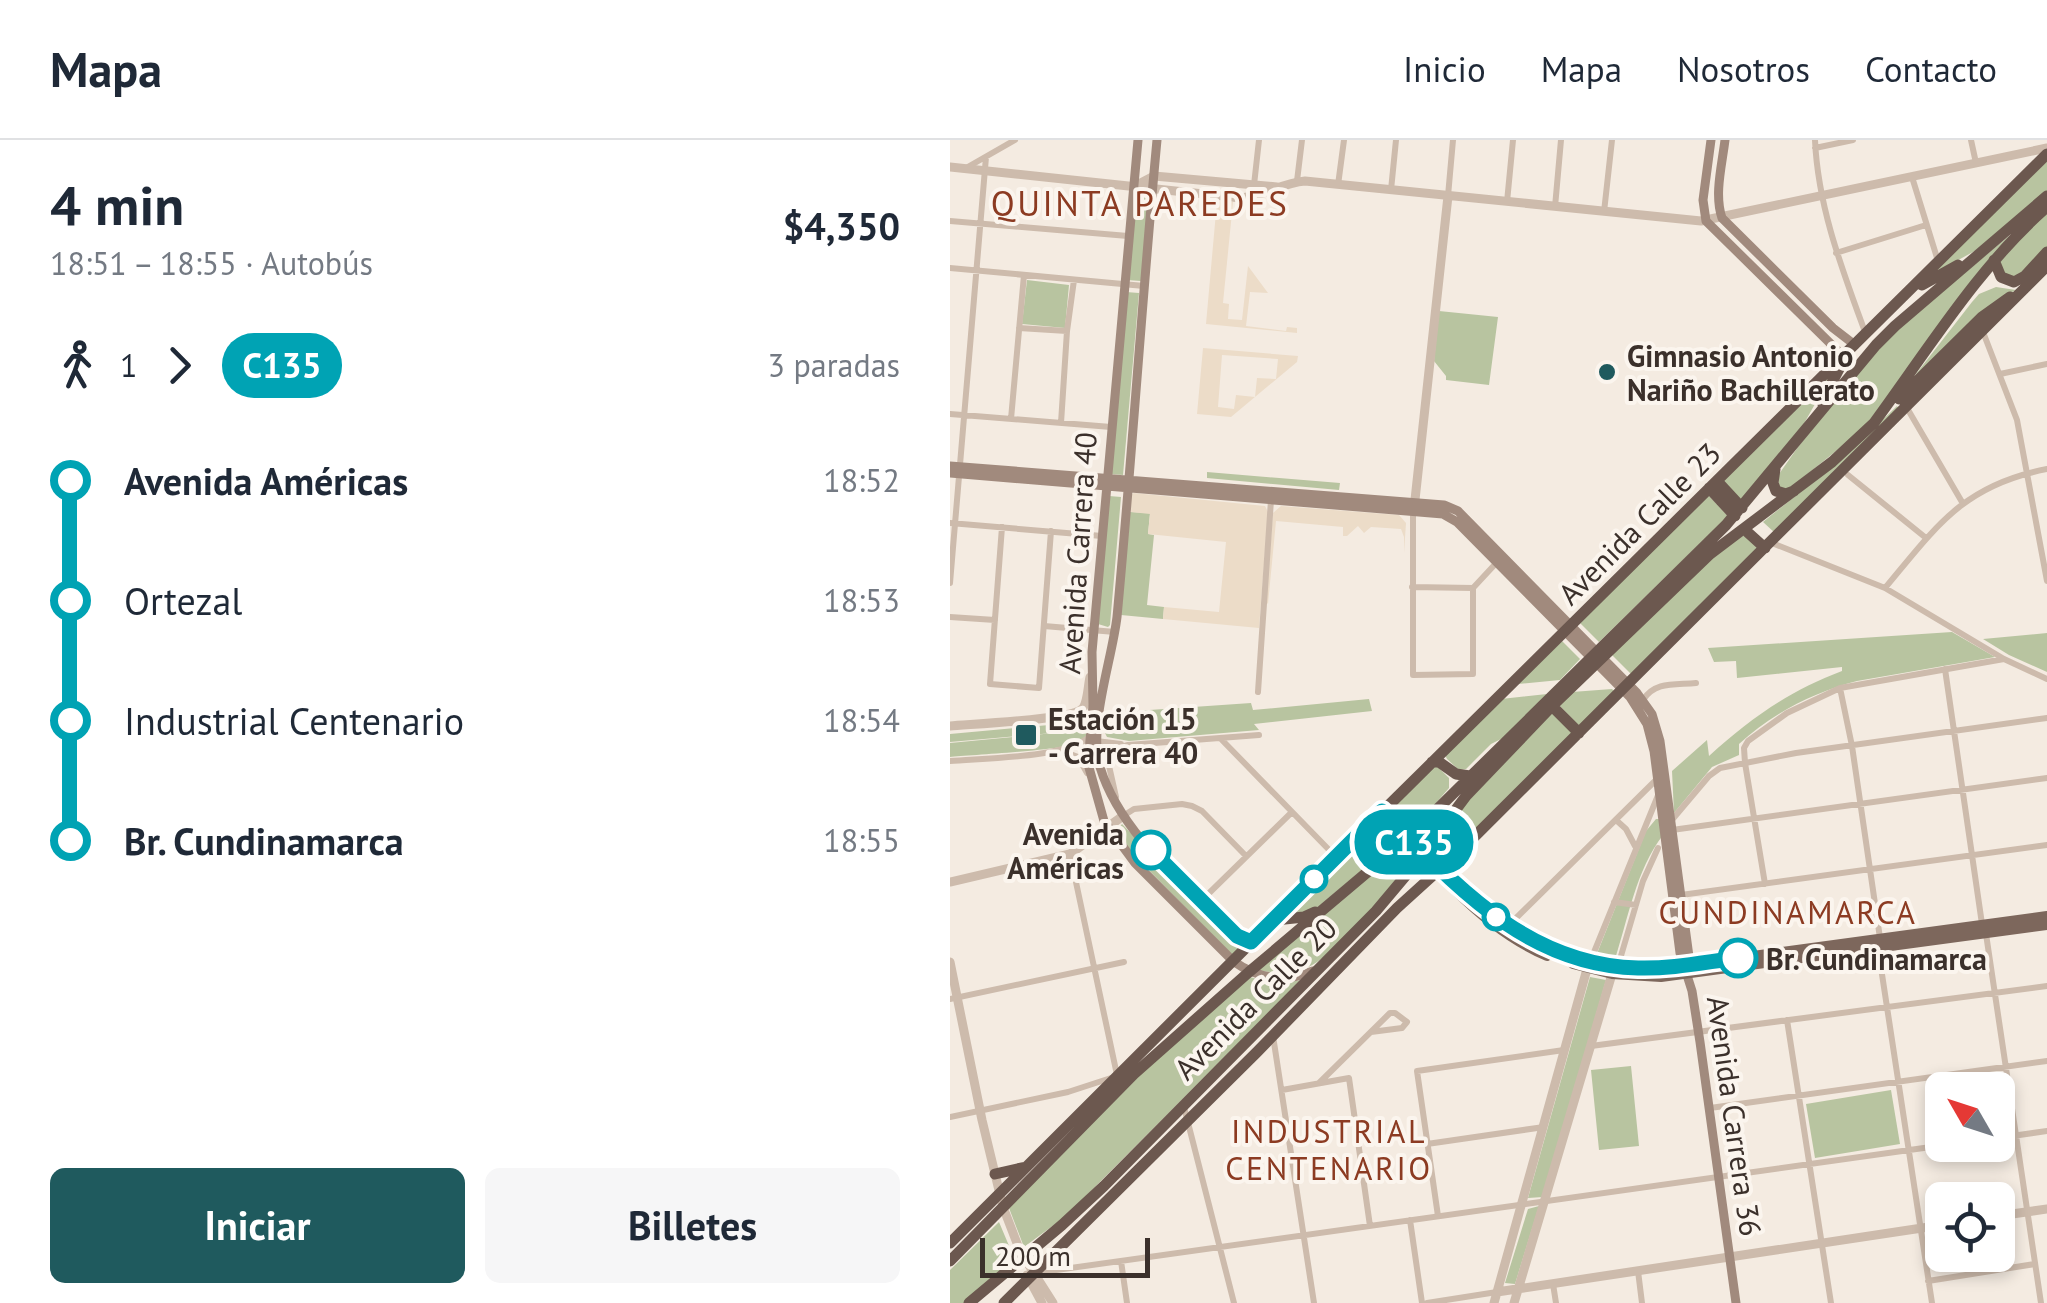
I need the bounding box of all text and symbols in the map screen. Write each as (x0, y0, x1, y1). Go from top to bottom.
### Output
text: Mapa (50, 38, 162, 100)
text: Inicio (1403, 46, 1486, 92)
text: Mapa (1541, 46, 1622, 92)
text: Nosotros (1677, 46, 1810, 92)
text: Contacto (1865, 46, 1997, 92)
text: 4 min (50, 169, 184, 240)
district label: QUINTA PAREDES (991, 180, 1289, 226)
text: $4,350 (783, 201, 900, 250)
text: 18:51 – 18:55 · Autobús (50, 242, 373, 284)
place label: Gimnasio Antonio Nariño Bachillerato (1627, 336, 1875, 409)
icon: walk (50, 338, 105, 393)
icon: forward (152, 338, 207, 393)
text: C135 (242, 342, 322, 388)
text: 1 (120, 344, 137, 386)
text: 3 paradas (768, 344, 900, 386)
marker: Gimnasio Antonio Nariño Bachillerato (1596, 361, 1618, 383)
street label: Avenida Carrera 40 (1049, 431, 1105, 675)
street label: Avenida Calle 23 (1549, 433, 1729, 613)
text: Avenida Américas (124, 456, 408, 505)
text: 18:52 (823, 459, 900, 501)
text: Ortezal (124, 576, 242, 625)
text: 18:53 (823, 579, 900, 621)
text: Industrial Centenario (124, 696, 464, 745)
text: 18:54 (823, 699, 900, 741)
place label: Estación 15 - Carrera 40 (1048, 699, 1198, 772)
marker: Estación 15 - Carrera 40 (1013, 722, 1039, 748)
line badge: C135 (1344, 810, 1484, 874)
place label: Avenida Américas (1007, 814, 1124, 887)
text: Br. Cundinamarca (124, 816, 404, 865)
text: 18:55 (823, 819, 900, 861)
text: C135 (1374, 819, 1454, 865)
marker: Avenida Américas (1132, 831, 1170, 869)
unlabelled marker (1301, 866, 1327, 892)
district label: CUNDINAMARCA (1659, 891, 1917, 933)
unlabelled marker (1483, 904, 1509, 930)
street label: Avenida Calle 20 (1165, 908, 1345, 1088)
marker: Br. Cundinamarca (1719, 939, 1757, 977)
place label: Br. Cundinamarca (1766, 939, 1987, 978)
street label: Avenida Carrera 36 (1699, 993, 1771, 1239)
north arrow (1925, 1072, 2015, 1162)
map controls (1925, 1072, 2015, 1272)
district label: INDUSTRIAL CENTENARIO (1225, 1110, 1433, 1189)
button: Iniciar (50, 1168, 465, 1283)
button: Billetes (485, 1168, 900, 1283)
button: locate (1925, 1182, 2015, 1272)
scale bar (980, 1233, 1150, 1278)
text: 200 m (995, 1237, 1071, 1274)

